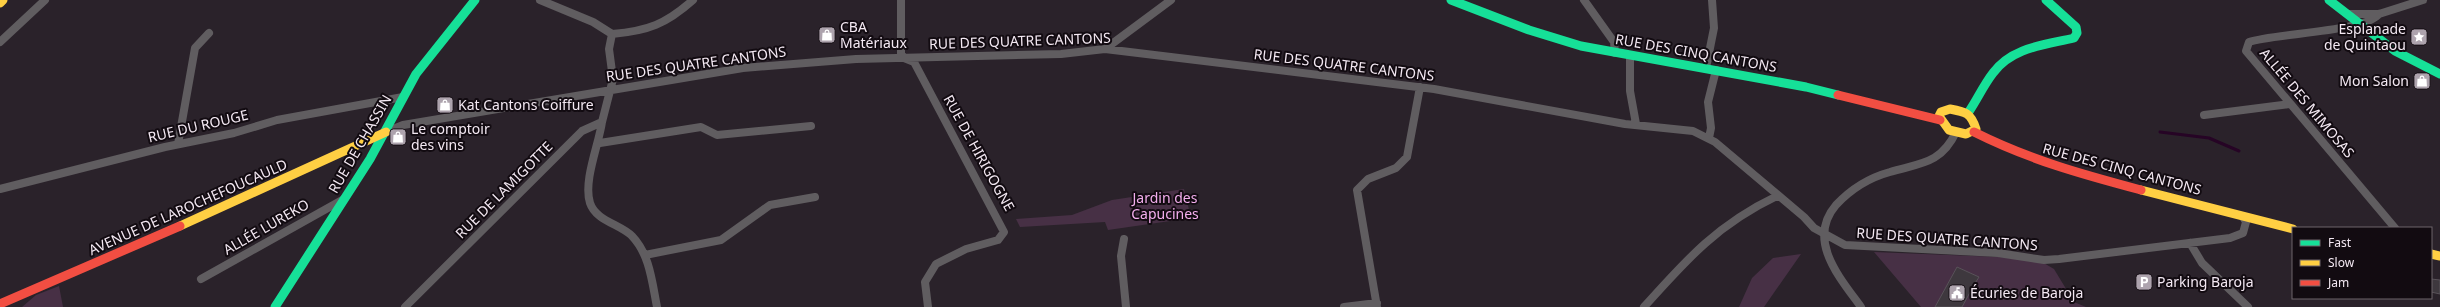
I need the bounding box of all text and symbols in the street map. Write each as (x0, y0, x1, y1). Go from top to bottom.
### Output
place label: CBA Matériaux (840, 17, 907, 52)
place label: Esplanade de Quintaou (2324, 19, 2406, 54)
shop icon: CBA Matériaux (817, 25, 837, 45)
place icon: Esplanade de Quintaou (2409, 27, 2429, 47)
street label: RUE DES QUATRE CANTONS (929, 28, 1111, 53)
street label: RUE DES CINQ CANTONS (1614, 29, 1779, 76)
street label: RUE DES QUATRE CANTONS (605, 41, 788, 86)
street label: RUE DES QUATRE CANTONS (1253, 44, 1436, 85)
street label: ALLÉE DES MIMOSAS (2256, 44, 2359, 162)
place label: Mon Salon (2339, 71, 2409, 90)
shop icon: Mon Salon (2412, 71, 2432, 91)
street label: RUE DE CHASSIN (324, 91, 396, 197)
street label: RUE DE HIRIGOGNE (940, 91, 1019, 214)
shop icon: Kat Cantons Coiffure (435, 95, 455, 115)
place label: Kat Cantons Coiffure (458, 95, 594, 114)
street label: RUE DU ROUGE (146, 105, 250, 146)
place label: Le comptoir des vins (411, 119, 490, 154)
shop icon: Le comptoir des vins (388, 127, 408, 147)
street label: RUE DE LAMIGOTTE (451, 137, 556, 242)
street label: RUE DES CINQ CANTONS (2041, 138, 2204, 199)
street label: AVENUE DE LAROCHEFOUCAULD (86, 154, 290, 259)
park label: Jardin des Capucines (1131, 188, 1199, 223)
street label: ALLÉE LUREKO (219, 194, 312, 259)
street label: RUE DES QUATRE CANTONS (1856, 223, 2039, 254)
legend (2292, 227, 2432, 299)
text: Fast (2328, 234, 2352, 251)
text: Slow (2328, 254, 2355, 271)
parking icon: Parking Baroja (2134, 272, 2154, 292)
place label: Parking Baroja (2157, 272, 2254, 291)
text: Jam (2327, 274, 2349, 291)
public building icon: Écuries de Baroja (1947, 283, 1967, 303)
place label: Écuries de Baroja (1970, 283, 2083, 302)

